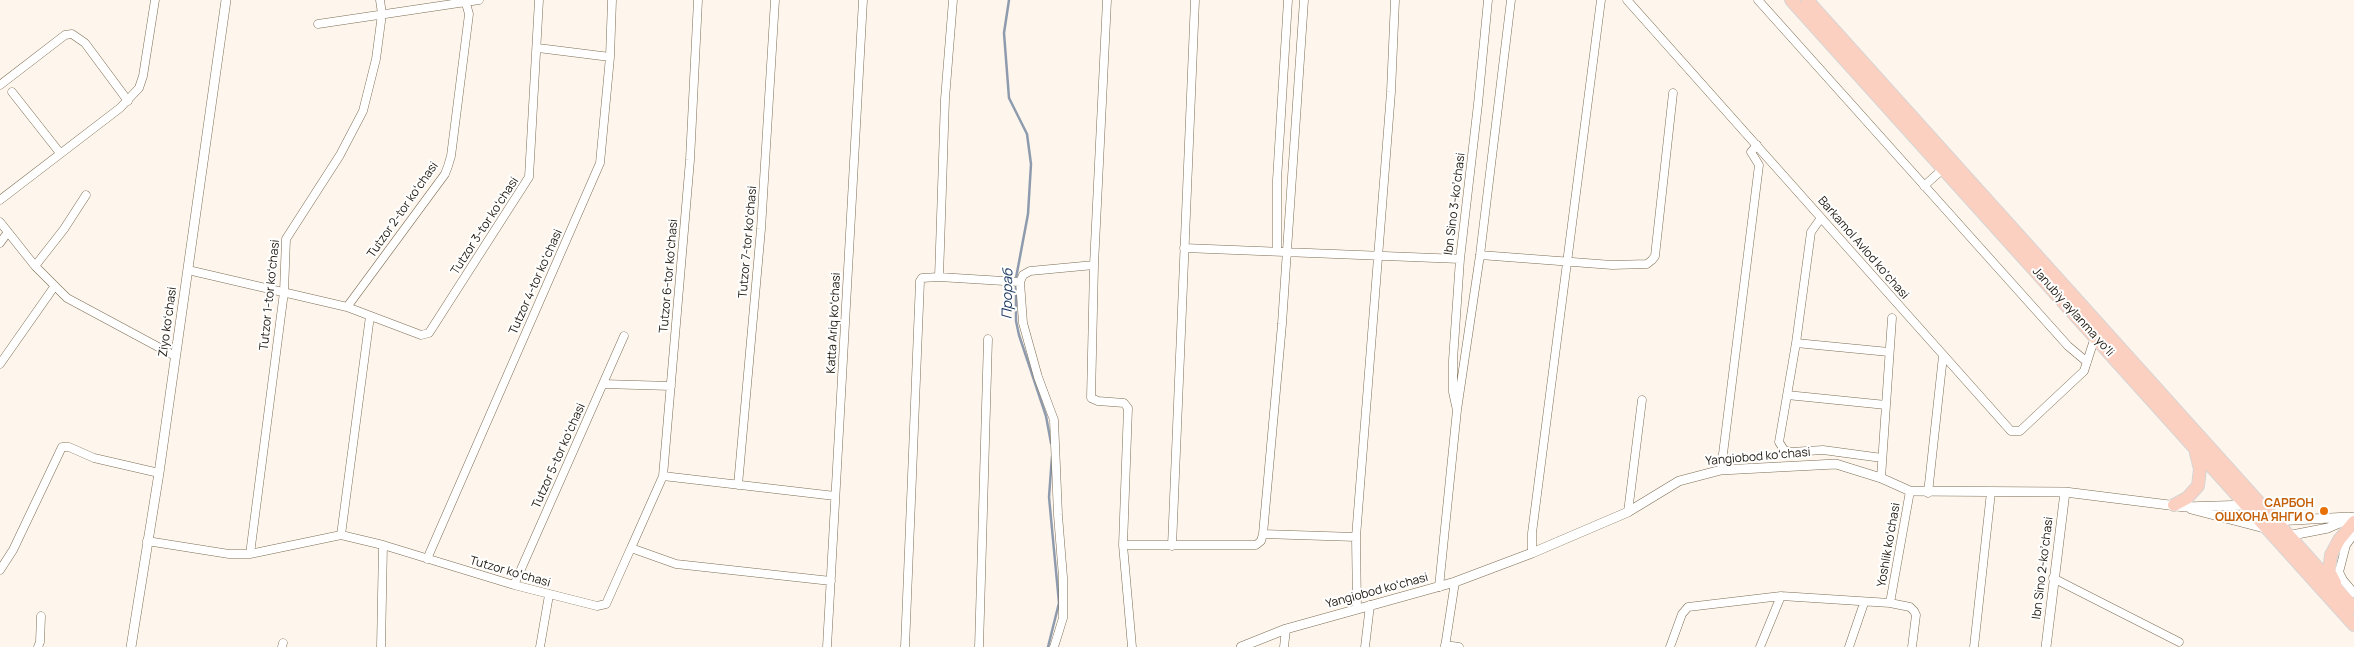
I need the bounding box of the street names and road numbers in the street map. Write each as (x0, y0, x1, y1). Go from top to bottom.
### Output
street label: Ibn Sino 3-koʼchasi (1442, 152, 1468, 256)
street label: Tutzor 2-tor koʻchasi (365, 159, 441, 261)
street label: Tutzor 3-tor koʻchasi (448, 175, 522, 277)
street label: Tutzor 7-tor koʻchasi (736, 185, 760, 299)
street label: Barkamol Avlod koʻchasi (1815, 194, 1911, 302)
street label: Tutzor 6-tor koʻchasi (657, 218, 681, 334)
street label: Tutzor 4-tor koʻchasi (506, 227, 566, 337)
street label: Tutzor 1-tor koʻchasi (257, 239, 283, 351)
street label: Janubiy aylanma yoʻli (2029, 264, 2117, 360)
street label: Katta Ariq koʻchasi (824, 272, 844, 374)
street label: Ziyo koʻchasi (156, 286, 180, 358)
street label: Tutzor 5-tor koʻchasi (529, 401, 589, 511)
street label: Yangiobod koʻchasi (1705, 445, 1811, 469)
street label: Yoshlik koʻchasi (1875, 502, 1903, 588)
street label: Ibn Sino 2-koʼchasi (2030, 516, 2056, 620)
street label: Tutzor koʻchasi (468, 554, 552, 590)
street label: Yangiobod koʻchasi (1324, 570, 1430, 612)

